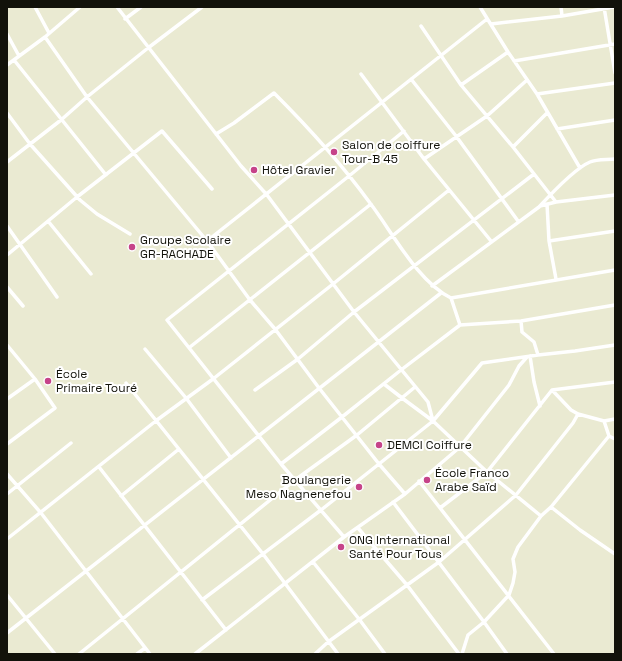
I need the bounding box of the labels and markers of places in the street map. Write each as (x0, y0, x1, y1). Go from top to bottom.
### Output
place label: Salon de coiffure Tour-B 45 (342, 137, 440, 167)
marker: Salon de coiffure Tour-B 45 (329, 147, 339, 157)
place label: Hôtel Gravier (262, 162, 336, 178)
marker: Hôtel Gravier (249, 165, 259, 175)
place label: Groupe Scolaire GR-RACHADE (140, 232, 231, 262)
marker: Groupe Scolaire GR-RACHADE (127, 242, 137, 252)
place label: École Primaire Touré (56, 366, 137, 396)
marker: École Primaire Touré (43, 376, 53, 386)
place label: DEMCI Coiffure (387, 437, 472, 453)
marker: DEMCI Coiffure (374, 440, 384, 450)
place label: École Franco Arabe Saïd (435, 465, 509, 495)
place label: Boulangerie Meso Nagnenefou (246, 472, 351, 502)
marker: École Franco Arabe Saïd (422, 475, 432, 485)
marker: Boulangerie Meso Nagnenefou (354, 482, 364, 492)
place label: ONG International Santé Pour Tous (349, 532, 450, 562)
marker: ONG International Santé Pour Tous (336, 542, 346, 552)

